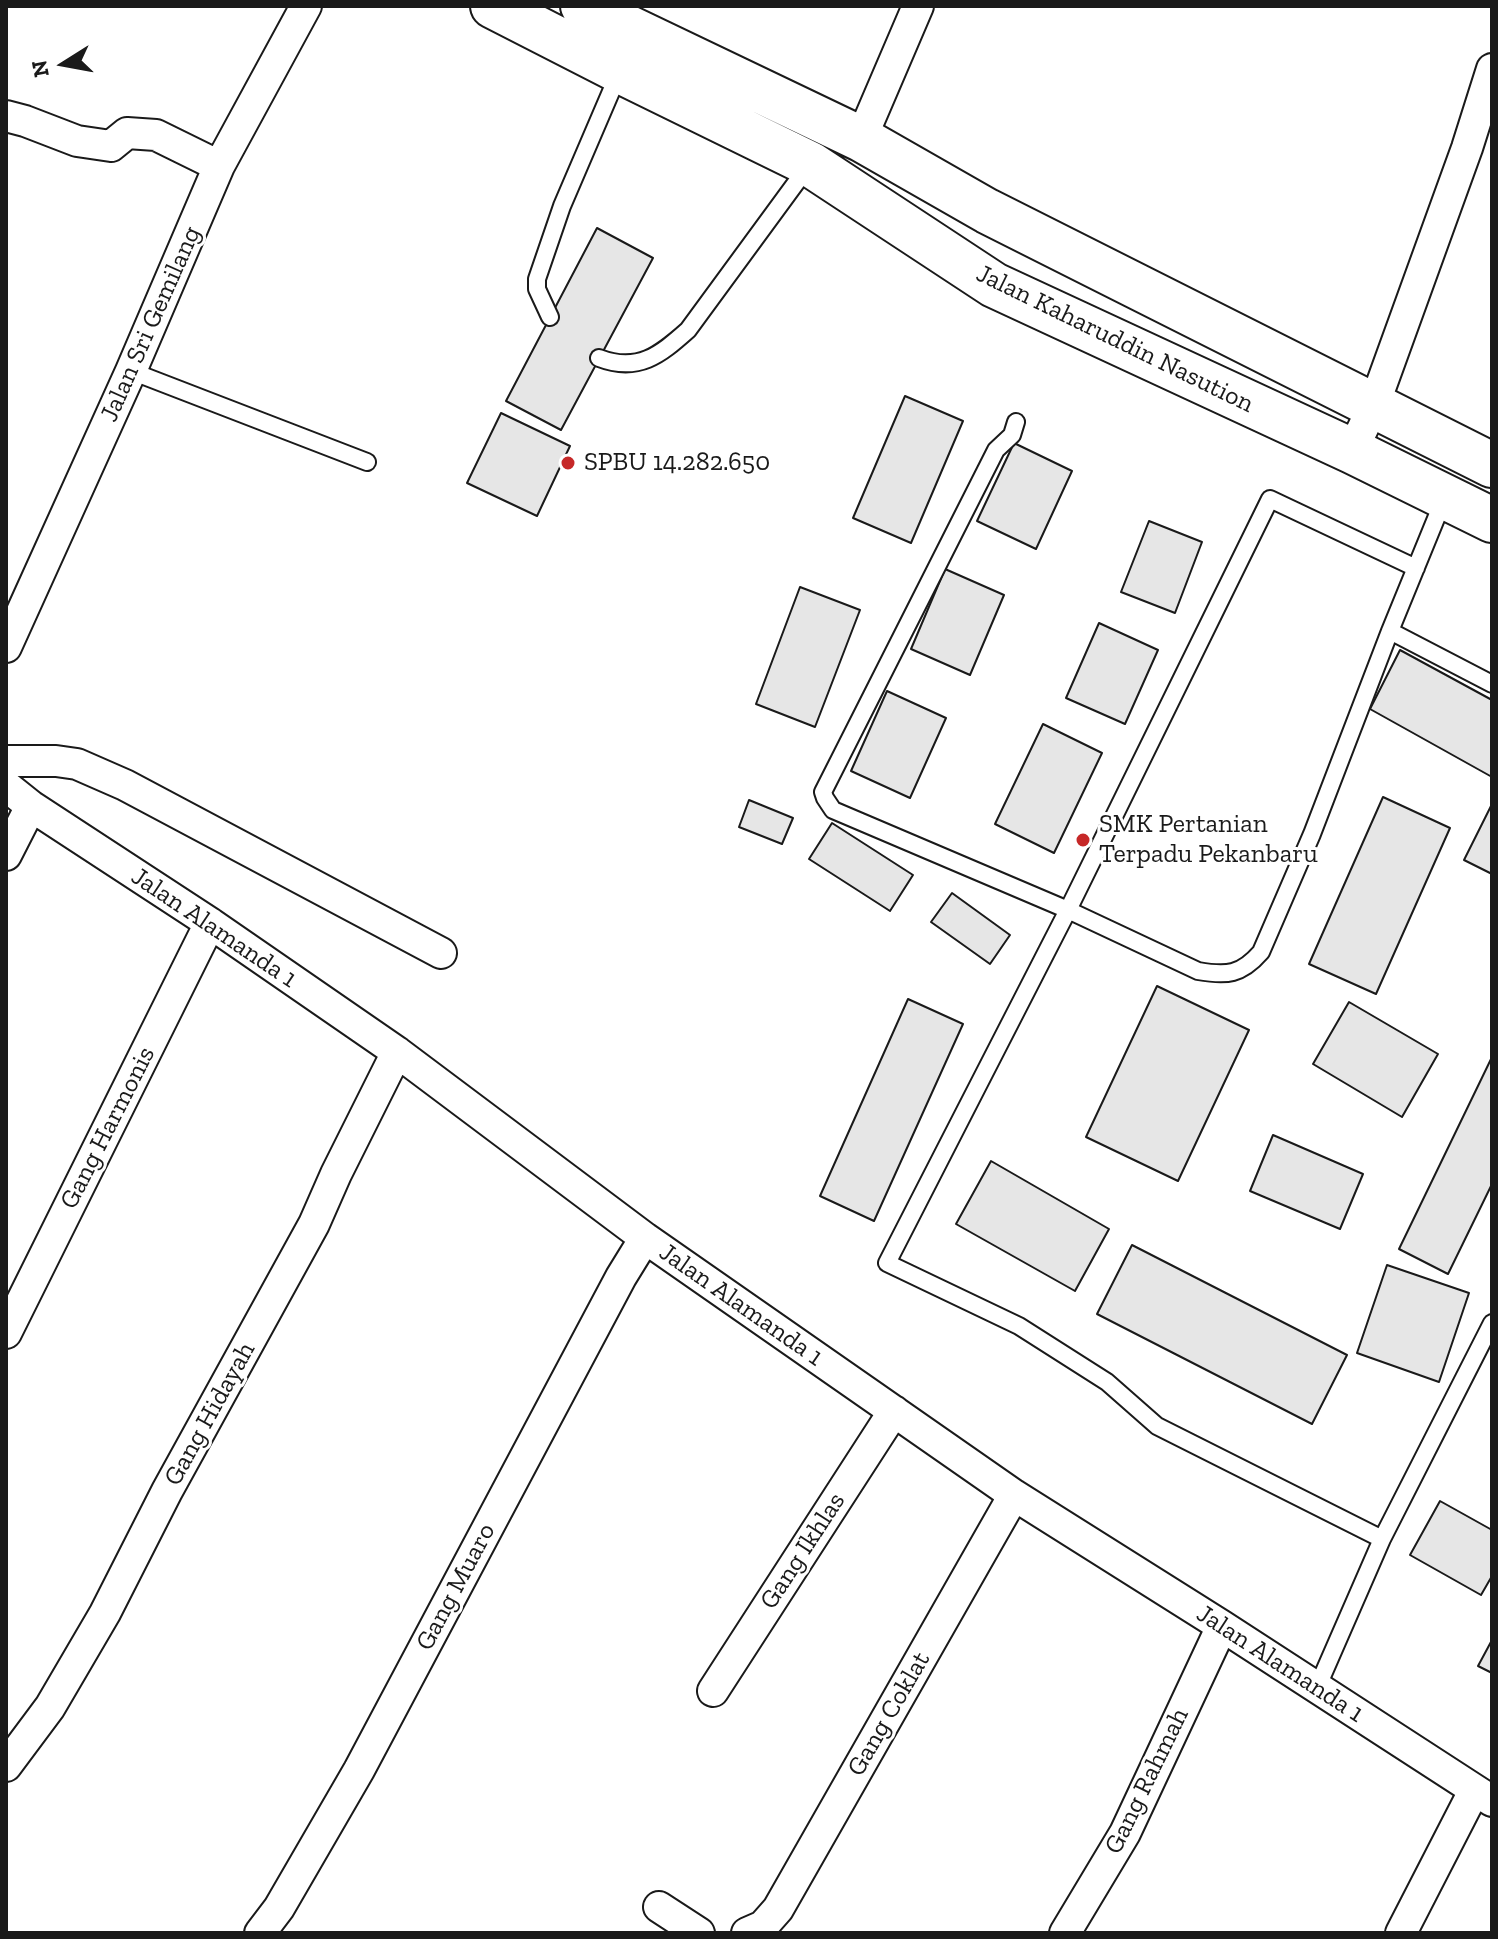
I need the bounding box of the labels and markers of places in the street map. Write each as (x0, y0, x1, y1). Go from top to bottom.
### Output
place label: SPBU 14.282.650 (584, 447, 770, 479)
marker: SPBU 14.282.650 (559, 454, 577, 472)
place label: SMK Pertanian Terpadu Pekanbaru (1099, 809, 1318, 870)
marker: SMK Pertanian Terpadu Pekanbaru (1074, 831, 1092, 849)

